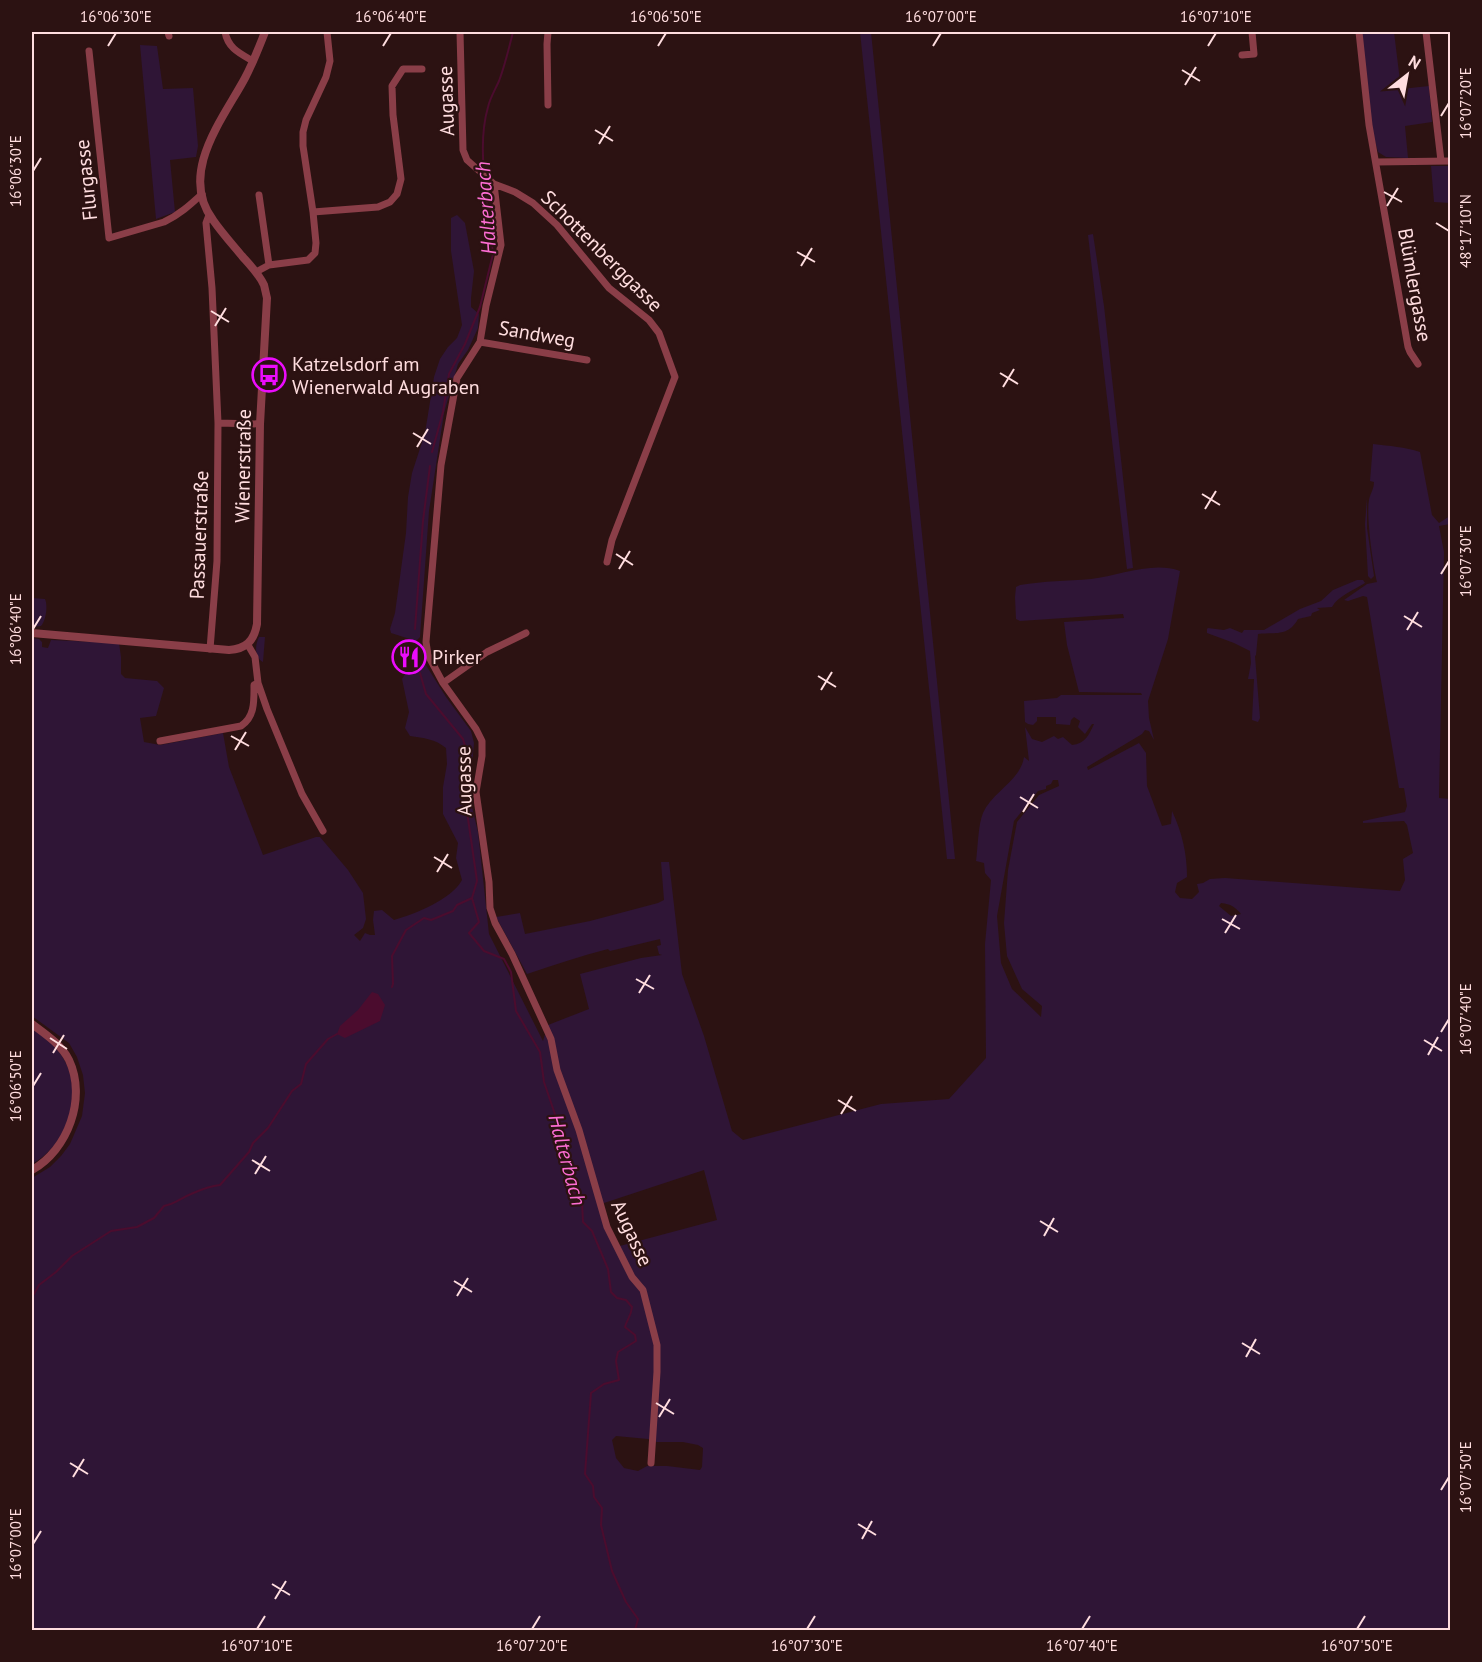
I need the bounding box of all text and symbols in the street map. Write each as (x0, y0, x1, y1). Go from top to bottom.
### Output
text: 16°06'30"E (80, 7, 152, 26)
text: 16°06'40"E (355, 7, 427, 26)
text: 16°06'50"E (630, 7, 702, 26)
text: 16°07'00"E (905, 7, 977, 26)
text: 16°07'10"E (1180, 7, 1252, 26)
north arrow (1377, 45, 1437, 105)
text: N (1405, 51, 1424, 73)
street label: Augasse (432, 65, 460, 137)
text: 16°07'20"E (1456, 67, 1475, 139)
text: 16°06'30"E (6, 135, 25, 207)
street label: Flurgasse (69, 138, 103, 222)
water label: Halterbach (469, 160, 502, 256)
street label: Schottenberggasse (536, 185, 668, 317)
text: 48°17'10"N (1456, 194, 1475, 268)
street label: Blümlergasse (1392, 226, 1438, 344)
street label: Sandweg (497, 314, 577, 354)
place label: Katzelsdorf am Wienerwald Augraben (292, 351, 480, 400)
bus stop icon: Katzelsdorf am Wienerwald Augraben (251, 357, 287, 393)
street label: Wienerstraße (229, 409, 257, 523)
street label: Passauerstraße (184, 470, 214, 600)
text: 16°07'30"E (1456, 525, 1475, 597)
text: 16°06'40"E (6, 593, 25, 665)
restaurant icon: Pirker (391, 639, 427, 675)
place label: Pirker (432, 644, 482, 670)
street label: Augasse (450, 746, 478, 816)
text: 16°07'40"E (1456, 983, 1475, 1055)
text: 16°06'50"E (6, 1050, 25, 1122)
water label: Halterbach (542, 1111, 593, 1209)
street label: Augasse (605, 1196, 659, 1270)
text: 16°07'50"E (1456, 1441, 1475, 1513)
text: 16°07'00"E (6, 1508, 25, 1580)
text: 16°07'10"E (221, 1636, 293, 1655)
text: 16°07'20"E (496, 1636, 568, 1655)
text: 16°07'30"E (771, 1636, 843, 1655)
text: 16°07'40"E (1046, 1636, 1118, 1655)
text: 16°07'50"E (1321, 1636, 1393, 1655)

